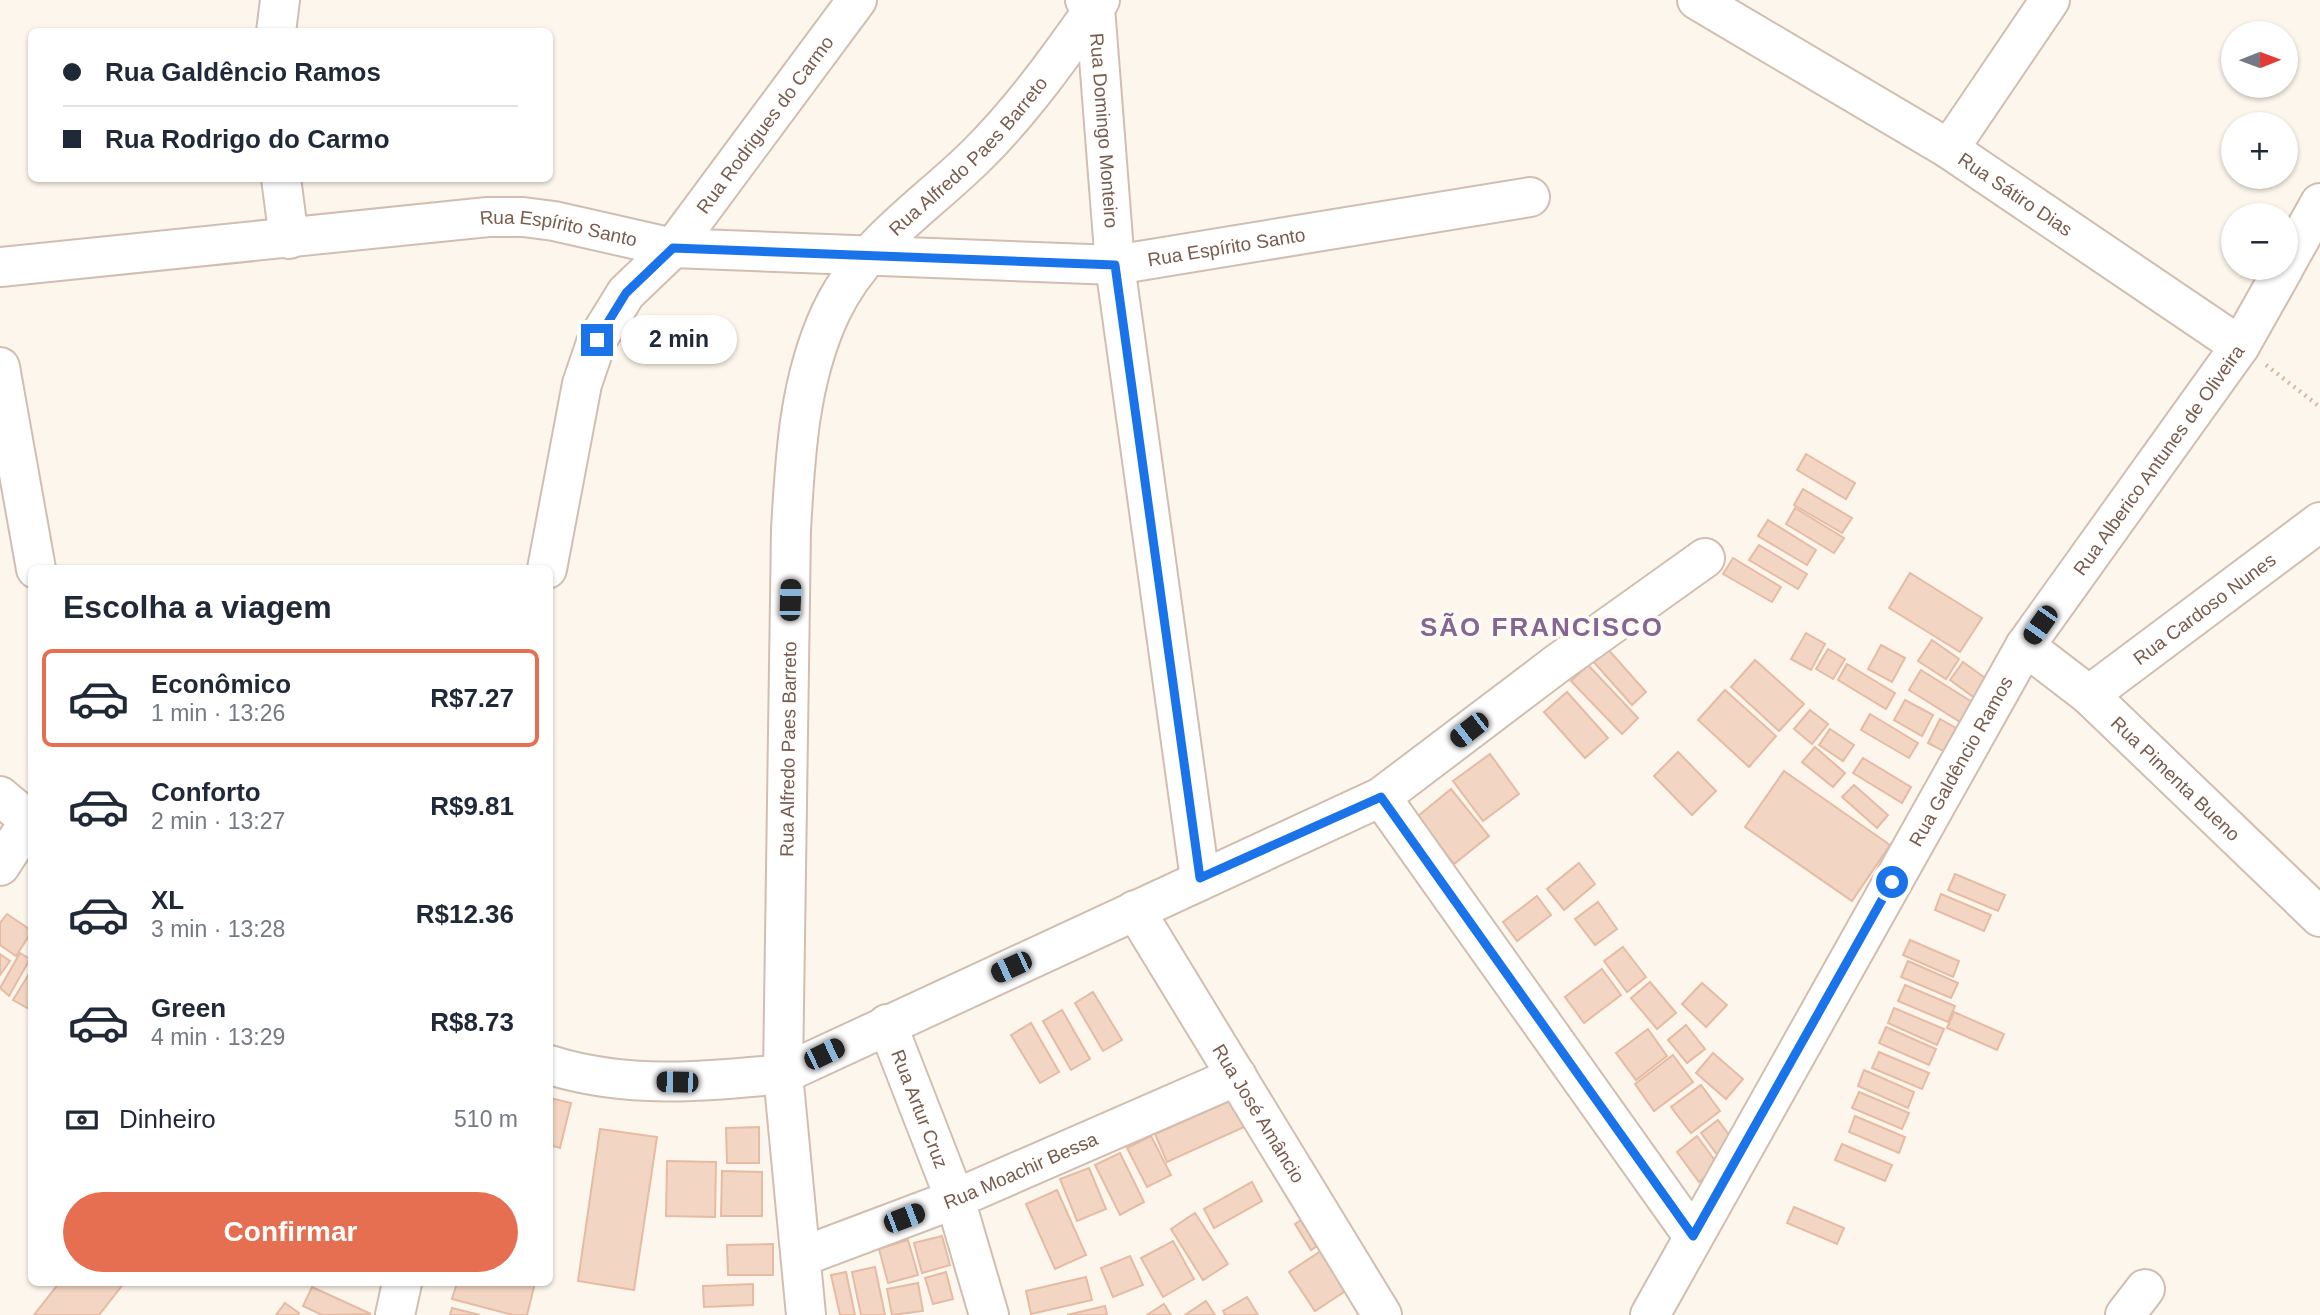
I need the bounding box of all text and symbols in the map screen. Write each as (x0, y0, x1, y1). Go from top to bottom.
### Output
north arrow (2221, 21, 2298, 98)
map controls (2221, 21, 2298, 280)
street label: Rua Rodrigues do Carmo (692, 32, 838, 218)
street label: Rua Domingo Monteiro (1086, 32, 1122, 229)
text: Rua Galdêncio Ramos (105, 57, 381, 87)
street label: Rua Alfredo Paes Barreto (885, 73, 1052, 240)
button: + (2221, 112, 2298, 189)
text: Rua Rodrigo do Carmo (105, 124, 390, 154)
street label: Rua Sátiro Dias (1954, 148, 2076, 240)
button: − (2221, 203, 2298, 280)
street label: Rua Espírito Santo (479, 207, 639, 251)
street label: Rua Espírito Santo (1146, 224, 1307, 271)
callout: 2 min (622, 316, 737, 364)
route end (581, 324, 613, 356)
text: 2 min (649, 326, 709, 352)
street label: Rua Alberico Antunes de Oliveira (2069, 341, 2249, 579)
street label: Rua Cardoso Nunes (2129, 549, 2280, 669)
car (779, 579, 802, 621)
text: Escolha a viagem (63, 589, 332, 625)
car (2020, 602, 2061, 648)
district label: SÃO FRANCISCO (1420, 612, 1664, 642)
street label: Rua Alfredo Paes Barreto (776, 641, 800, 857)
icon: car (67, 667, 130, 730)
text: Econômico (151, 669, 291, 699)
street label: Rua Galdêncio Ramos (1905, 673, 2017, 850)
text: R$7.27 (430, 683, 514, 713)
text: 1 min · 13:26 (151, 700, 285, 726)
car (1446, 709, 1493, 751)
street label: Rua Pimenta Bueno (2107, 712, 2244, 845)
icon: car (67, 775, 130, 838)
text: Conforto (151, 777, 261, 807)
text: R$9.81 (430, 791, 514, 821)
text: 2 min · 13:27 (151, 808, 285, 834)
route start (1876, 866, 1908, 898)
icon: car (67, 883, 130, 946)
text: XL (151, 885, 184, 915)
text: R$12.36 (416, 899, 514, 929)
text: 3 min · 13:28 (151, 916, 285, 942)
car (988, 949, 1035, 985)
icon: car (67, 991, 130, 1054)
text: Green (151, 993, 226, 1023)
text: R$8.73 (430, 1007, 514, 1037)
text: 4 min · 13:29 (151, 1024, 285, 1050)
car (801, 1035, 848, 1073)
street label: Rua José Amâncio (1208, 1040, 1309, 1187)
street label: Rua Artur Cruz (887, 1047, 952, 1171)
car (656, 1071, 699, 1093)
icon: cash (63, 1101, 101, 1139)
text: Dinheiro (119, 1104, 216, 1134)
text: 510 m (454, 1106, 518, 1132)
street label: Rua Moachir Bessa (941, 1128, 1101, 1213)
button: Confirmar (63, 1192, 518, 1272)
car (881, 1201, 928, 1235)

